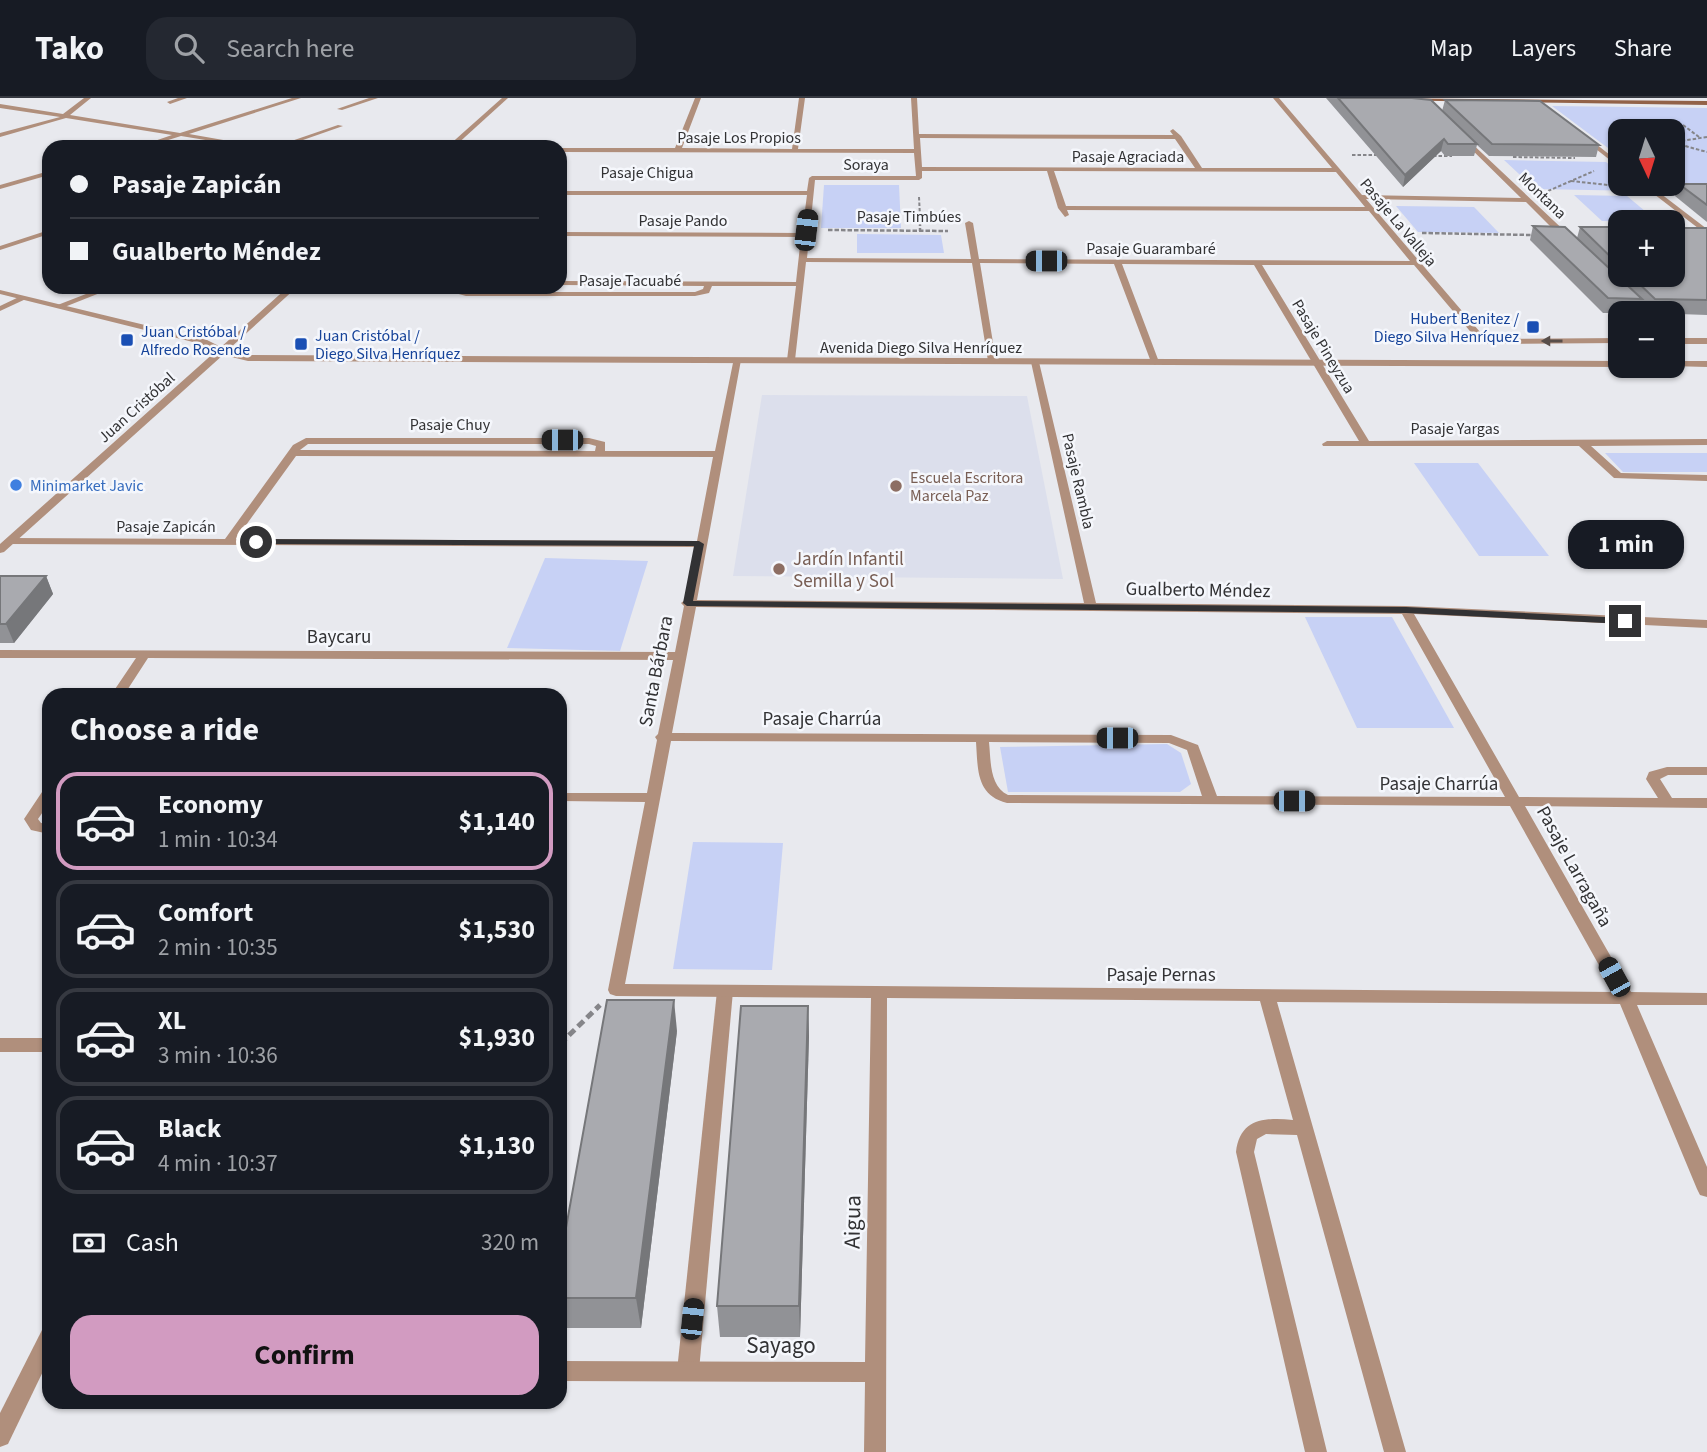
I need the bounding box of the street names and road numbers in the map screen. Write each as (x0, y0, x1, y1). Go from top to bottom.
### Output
street label: Pasaje Los Propios (677, 127, 801, 149)
street label: Pasaje Agraciada (1072, 146, 1184, 168)
street label: Soraya (843, 154, 889, 176)
street label: Pasaje Chigua (601, 162, 693, 184)
street label: Montana (1513, 167, 1571, 224)
street label: Pasaje La Valleja (1355, 174, 1442, 272)
street label: Pasaje Timbúes (857, 206, 961, 228)
street label: Pasaje Pando (638, 210, 728, 232)
street label: Pasaje Guarambaré (1086, 238, 1216, 260)
street label: Pasaje Tacuabé (579, 270, 681, 292)
street label: Pasaje Pineyzua (1286, 295, 1360, 398)
street label: Avenida Diego Silva Henríquez (820, 337, 1022, 359)
street label: Juan Cristóbal (94, 367, 180, 448)
street label: Pasaje Chuy (410, 414, 491, 436)
street label: Pasaje Yargas (1411, 418, 1500, 440)
street label: Pasaje Rambla (1056, 431, 1100, 531)
street label: Pasaje Zapicán (116, 516, 216, 538)
street label: Gualberto Méndez (1125, 576, 1271, 605)
street label: Santa Bárbara (632, 614, 680, 729)
street label: Baycaru (307, 624, 371, 651)
street label: Pasaje Charrúa (763, 706, 881, 733)
street label: Pasaje Charrúa (1380, 771, 1498, 798)
street label: Pasaje Larragaña (1529, 801, 1618, 932)
street label: Pasaje Pernas (1106, 962, 1216, 989)
street label: Aigua (836, 1195, 869, 1249)
street label: Sayago (746, 1329, 816, 1362)

